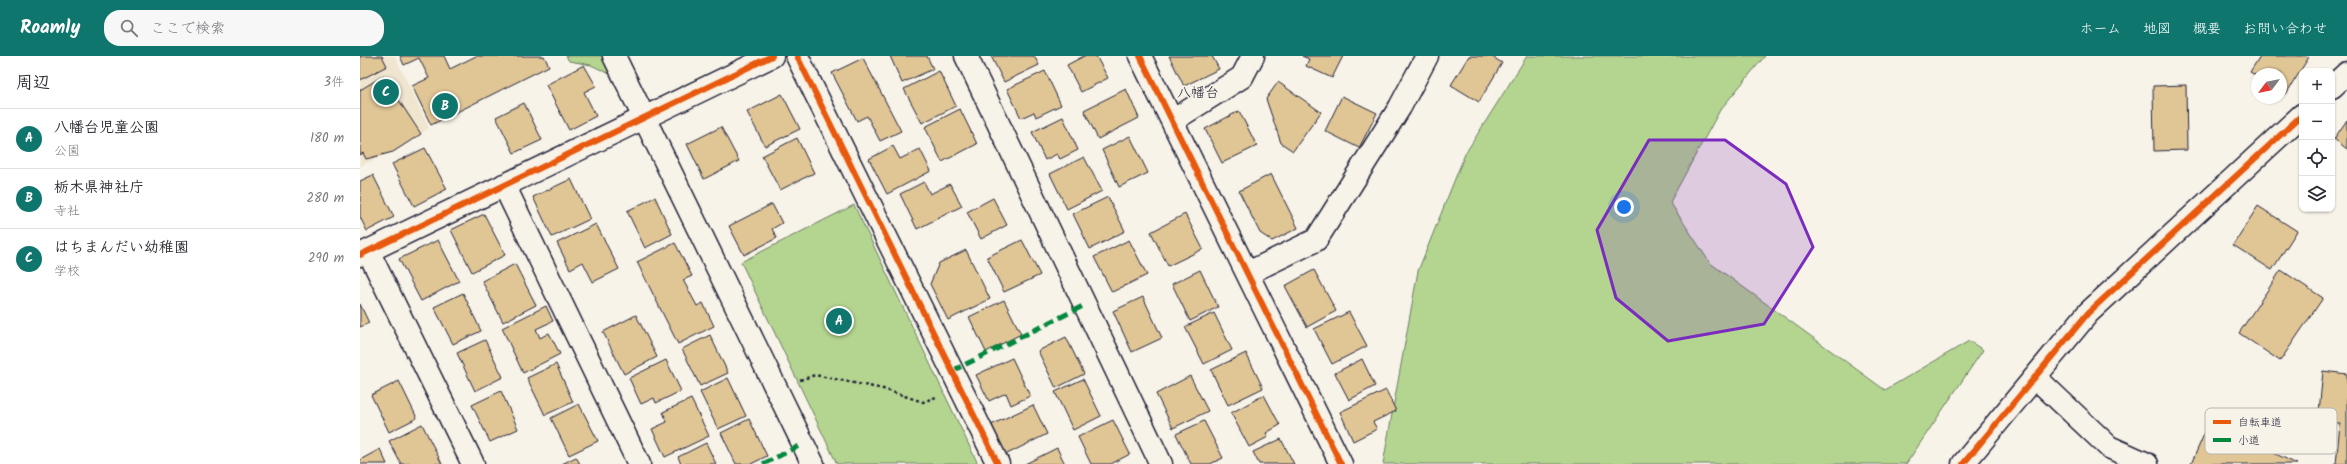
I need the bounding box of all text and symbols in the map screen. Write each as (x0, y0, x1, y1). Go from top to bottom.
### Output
search box (104, 10, 384, 46)
text: Roamly (20, 13, 80, 43)
icon: search (118, 17, 140, 39)
text: ここで検索 (150, 17, 225, 41)
text: ホーム (2080, 18, 2121, 40)
text: 地図 (2143, 18, 2171, 40)
text: 概要 (2193, 18, 2221, 40)
text: お問い合わせ (2243, 18, 2327, 40)
north arrow (2251, 68, 2287, 104)
map controls (2299, 68, 2335, 212)
button: + (2299, 68, 2335, 104)
text: 周辺 (16, 70, 50, 97)
text: 3件 (324, 72, 344, 93)
pin: C (373, 77, 399, 107)
district label: 八幡台 (1177, 82, 1219, 104)
pin: B (432, 91, 458, 121)
button: − (2299, 104, 2335, 140)
text: 八幡台児童公園 (54, 116, 159, 140)
text: A (25, 128, 33, 149)
text: 180 m (310, 128, 344, 149)
button: locate (2299, 140, 2335, 176)
text: 公園 (54, 141, 80, 162)
text: 栃木県神社庁 (54, 176, 144, 200)
button: layers (2299, 176, 2335, 212)
text: B (25, 188, 33, 209)
text: 280 m (307, 188, 344, 209)
your location (1614, 197, 1634, 217)
text: 寺社 (54, 201, 80, 222)
text: はちまんだい幼稚園 (54, 236, 189, 260)
text: C (25, 248, 33, 269)
text: 290 m (308, 248, 344, 269)
text: 学校 (54, 261, 80, 282)
pin: A (826, 306, 852, 336)
legend (2205, 408, 2337, 454)
text: 自転車道 (2238, 414, 2282, 432)
text: 小道 (2238, 432, 2260, 450)

